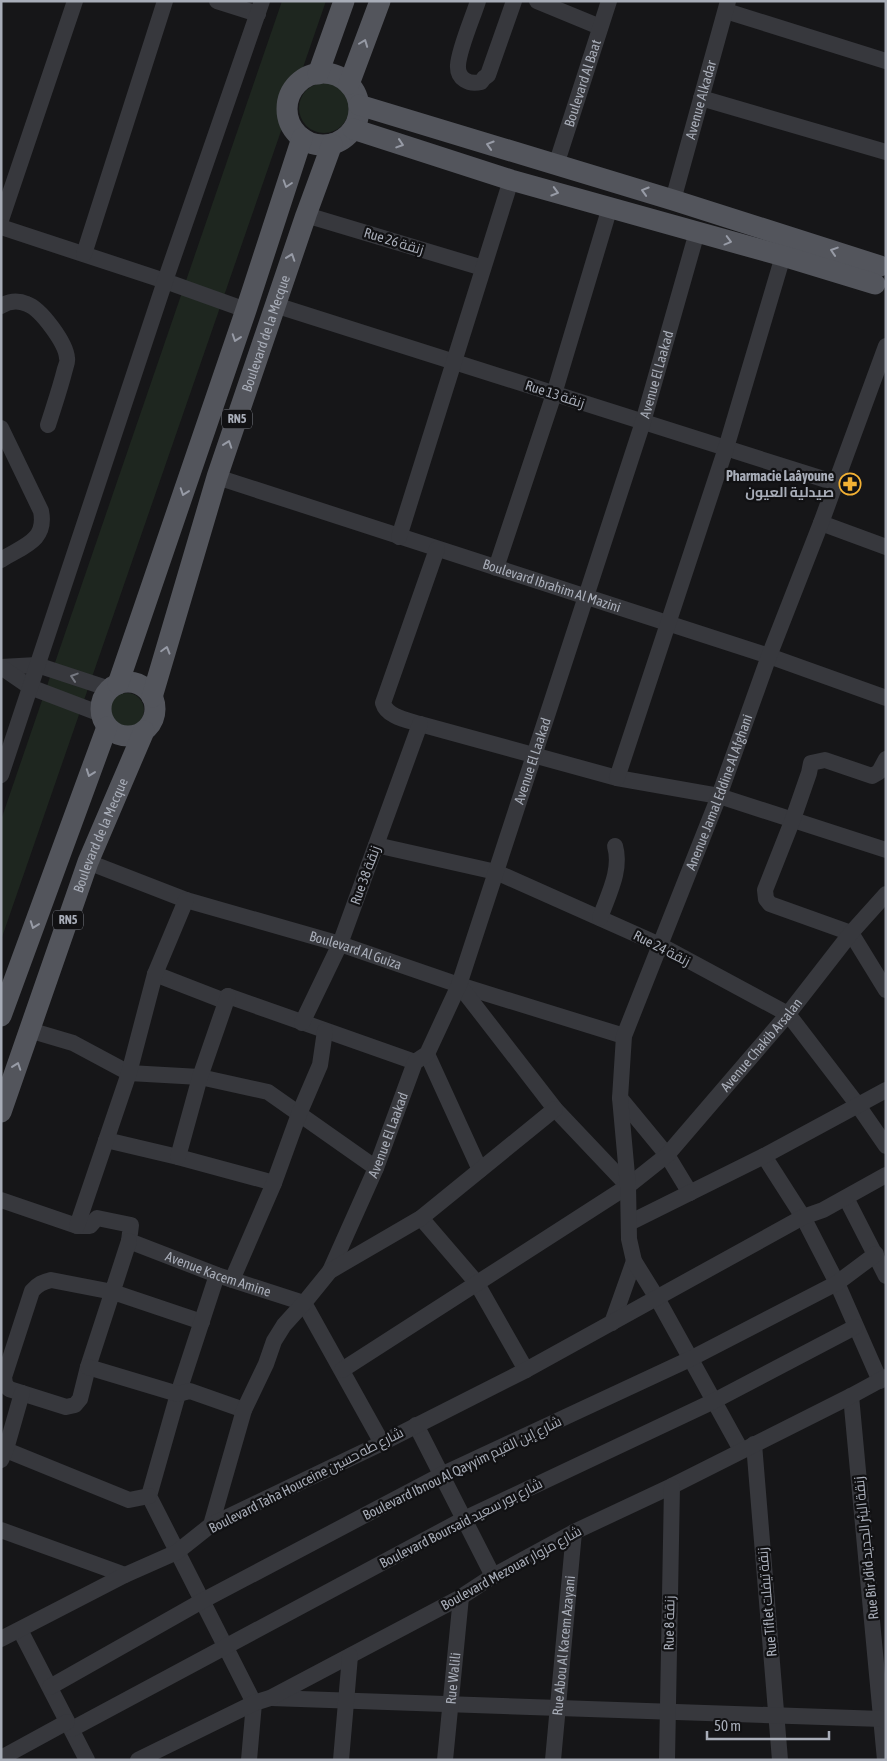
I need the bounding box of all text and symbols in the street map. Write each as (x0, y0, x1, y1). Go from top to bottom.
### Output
street label: Boulevard Al Baat (561, 37, 604, 129)
one-way arrow (358, 39, 368, 47)
street label: Avenue Alkadar (682, 58, 719, 141)
one-way arrow (395, 138, 403, 148)
one-way arrow (486, 140, 494, 150)
one-way arrow (282, 179, 292, 188)
one-way arrow (550, 186, 559, 197)
one-way arrow (642, 187, 650, 197)
street label: Rue 26 زنقة (362, 224, 426, 258)
one-way arrow (724, 235, 733, 246)
one-way arrow (830, 246, 838, 256)
one-way arrow (286, 254, 296, 262)
street label: Boulevard de la Mecque (239, 273, 293, 394)
street label: Avenue El Laakad (637, 329, 677, 420)
one-way arrow (232, 334, 242, 342)
street label: Rue 13 زنقة (523, 377, 587, 411)
road number: RN5 (222, 409, 252, 428)
one-way arrow (222, 441, 232, 449)
place label: Pharmacie Laâyoune صيدلية العيون (726, 468, 834, 501)
pharmacy icon: Pharmacie Laâyoune صيدلية العيون (838, 472, 862, 496)
one-way arrow (179, 488, 189, 496)
street label: Boulevard Ibrahim Al Mazini (481, 556, 623, 615)
one-way arrow (160, 647, 170, 655)
one-way arrow (70, 672, 78, 682)
street label: Anenue Jamal Eddine Al Afghani (682, 712, 756, 872)
street label: Avenue El Laakad (511, 716, 554, 806)
one-way arrow (86, 768, 96, 777)
street label: Boulevard de la Mecque (70, 776, 131, 895)
street label: Rue 38 زنقة (347, 843, 383, 907)
road number: RN5 (53, 910, 83, 930)
one-way arrow (30, 920, 40, 929)
street label: Rue 24 زنقة (631, 927, 693, 969)
street label: Boulevard Al Guiza (308, 928, 404, 973)
street label: Avenue Chakib Arsalan (717, 995, 805, 1095)
one-way arrow (11, 1063, 21, 1071)
street label: Avenue El Laakad (365, 1090, 411, 1180)
street label: Avenue Kacem Amine (163, 1248, 273, 1300)
street label: Boulevard Ibnou Al Qayyim شارع إبن القيم (360, 1413, 565, 1525)
street label: Boulevard Taha Houceine شارع طه حسين (206, 1424, 406, 1537)
street label: Boulevard Boursaid شارع بور سعيد (377, 1475, 545, 1572)
street label: Rue Bir Jdid زنقة البئر الجديد (851, 1476, 881, 1620)
street label: Boulevard Mezouar شارع مزوار (438, 1523, 585, 1614)
street label: Rue Tiflet زنقة تيفلت (754, 1547, 780, 1657)
street label: Rue Abou Al Kacem Azayani (549, 1575, 578, 1716)
street label: Rue 8 زنقة (661, 1595, 677, 1651)
street label: Rue Walili (442, 1652, 464, 1705)
scale bar (707, 1708, 830, 1740)
text: 50 m (714, 1717, 741, 1734)

